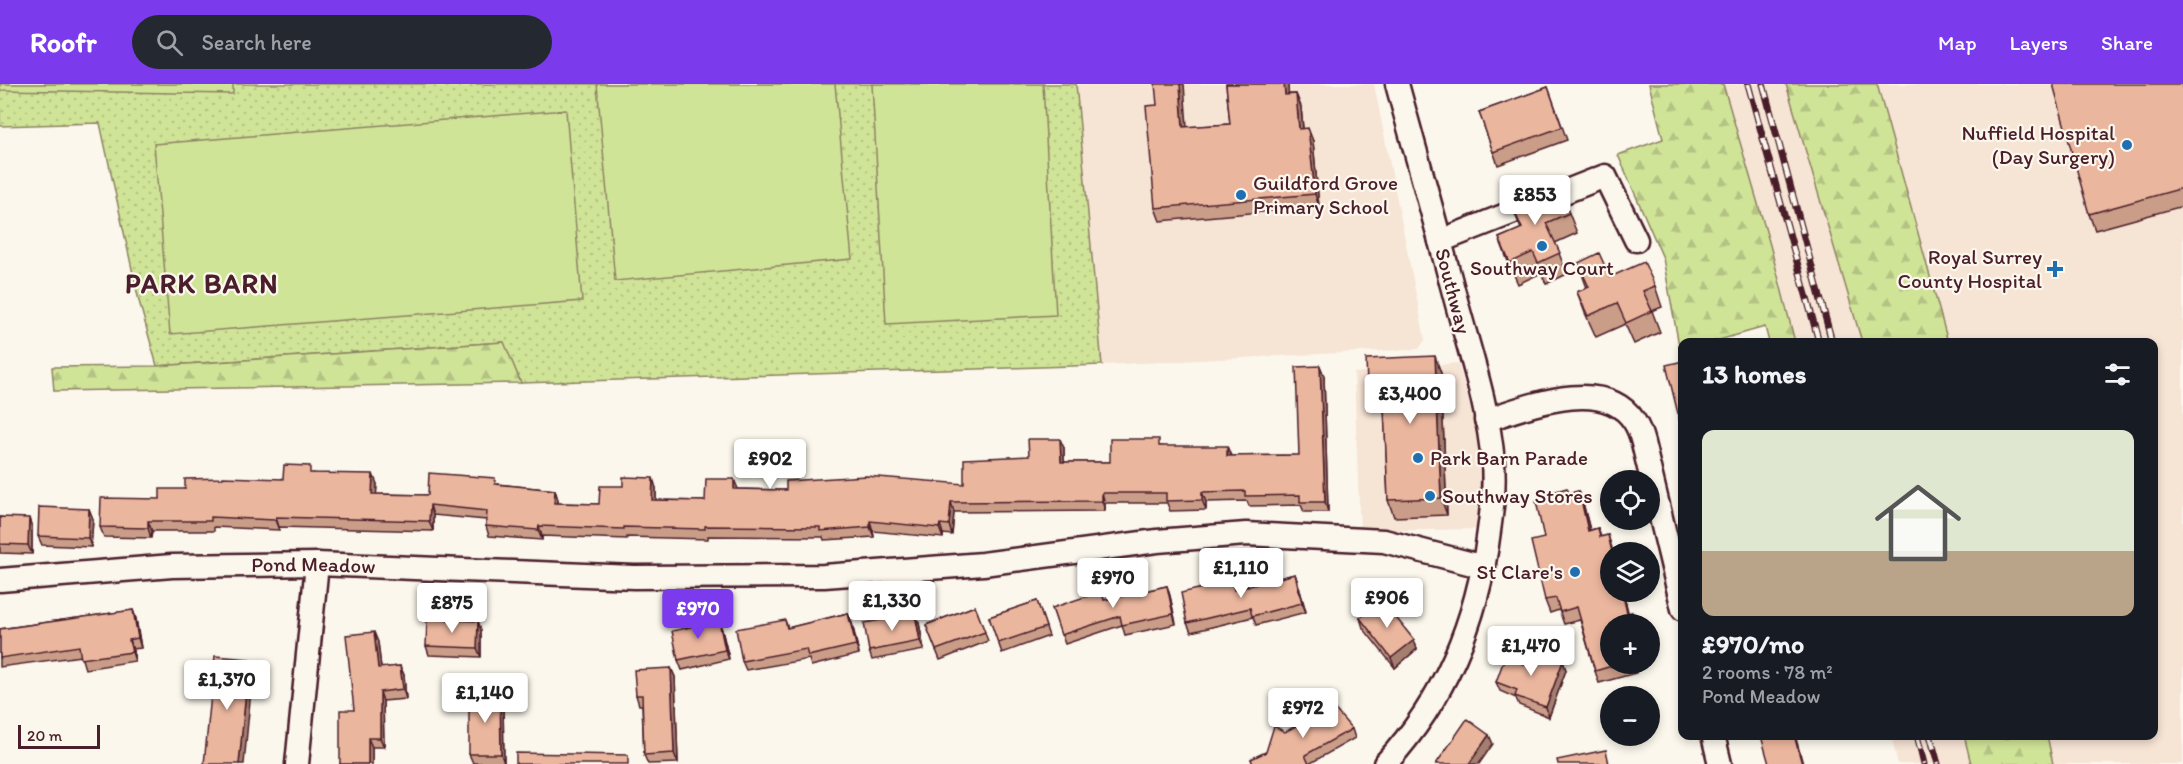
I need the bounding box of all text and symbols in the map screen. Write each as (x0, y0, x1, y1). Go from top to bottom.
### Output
search box (132, 15, 552, 69)
text: Roofr (30, 25, 96, 59)
icon: search (153, 26, 186, 59)
text: Search here (201, 29, 312, 56)
text: Map (1938, 30, 1977, 55)
text: Layers (2010, 30, 2068, 55)
text: Share (2101, 30, 2153, 55)
place label: Nuffield Hospital (Day Surgery) (1961, 120, 2115, 169)
marker: Nuffield Hospital (Day Surgery) (2120, 138, 2134, 152)
place label: Guildford Grove Primary School (1253, 170, 1398, 219)
pin: £853 (1499, 175, 1571, 226)
text: £853 (1513, 182, 1557, 206)
marker: Guildford Grove Primary School (1234, 188, 1248, 202)
marker: Southway Court (1535, 239, 1549, 253)
place label: Royal Surrey County Hospital (1897, 244, 2042, 293)
street label: Southway (1430, 245, 1477, 337)
place label: Southway Court (1470, 255, 1614, 280)
marker: Royal Surrey County Hospital (2046, 260, 2064, 278)
district label: PARK BARN (125, 267, 279, 300)
text: 13 homes (1702, 358, 1806, 390)
icon: filters (2101, 358, 2134, 391)
pin: £3,400 (1361, 374, 1459, 425)
text: £3,400 (1379, 381, 1442, 405)
pin: £902 (734, 439, 806, 490)
place label: Park Barn Parade (1430, 445, 1588, 470)
text: £902 (748, 446, 792, 470)
marker: Park Barn Parade (1411, 451, 1425, 465)
icon: home (1864, 469, 1972, 577)
map controls (1600, 470, 1660, 746)
button: locate (1600, 470, 1660, 530)
place label: Southway Stores (1442, 483, 1593, 508)
marker: Southway Stores (1423, 489, 1437, 503)
button: layers (1600, 542, 1660, 602)
pin: £1,110 (1192, 548, 1290, 599)
street label: Pond Meadow (251, 551, 376, 578)
text: £1,110 (1213, 555, 1269, 579)
pin: £970 (1077, 558, 1149, 609)
place label: St Clare's (1477, 559, 1563, 584)
text: £970 (1091, 565, 1135, 589)
marker: St Clare's (1568, 565, 1582, 579)
pin: £906 (1351, 578, 1423, 629)
pin: £1,330 (843, 581, 941, 632)
pin: £875 (416, 583, 488, 634)
text: £906 (1365, 585, 1409, 609)
text: £1,330 (863, 588, 921, 612)
pin: £970 (662, 589, 734, 640)
text: £875 (431, 590, 473, 614)
text: £970 (676, 596, 720, 620)
button: + (1600, 614, 1660, 674)
pin: £1,470 (1482, 626, 1580, 677)
text: £970/mo (1702, 628, 1804, 660)
text: £1,470 (1502, 633, 1560, 657)
pin: £1,370 (178, 660, 276, 711)
text: 2 rooms · 78 m² (1702, 660, 1833, 684)
text: £1,370 (198, 667, 256, 691)
pin: £1,140 (436, 673, 534, 724)
text: £1,140 (456, 680, 514, 704)
text: Pond Meadow (1702, 684, 1820, 708)
button: − (1600, 686, 1660, 746)
pin: £972 (1267, 688, 1339, 739)
text: £972 (1282, 695, 1324, 719)
scale bar (18, 722, 100, 750)
text: 20 m (27, 726, 62, 745)

